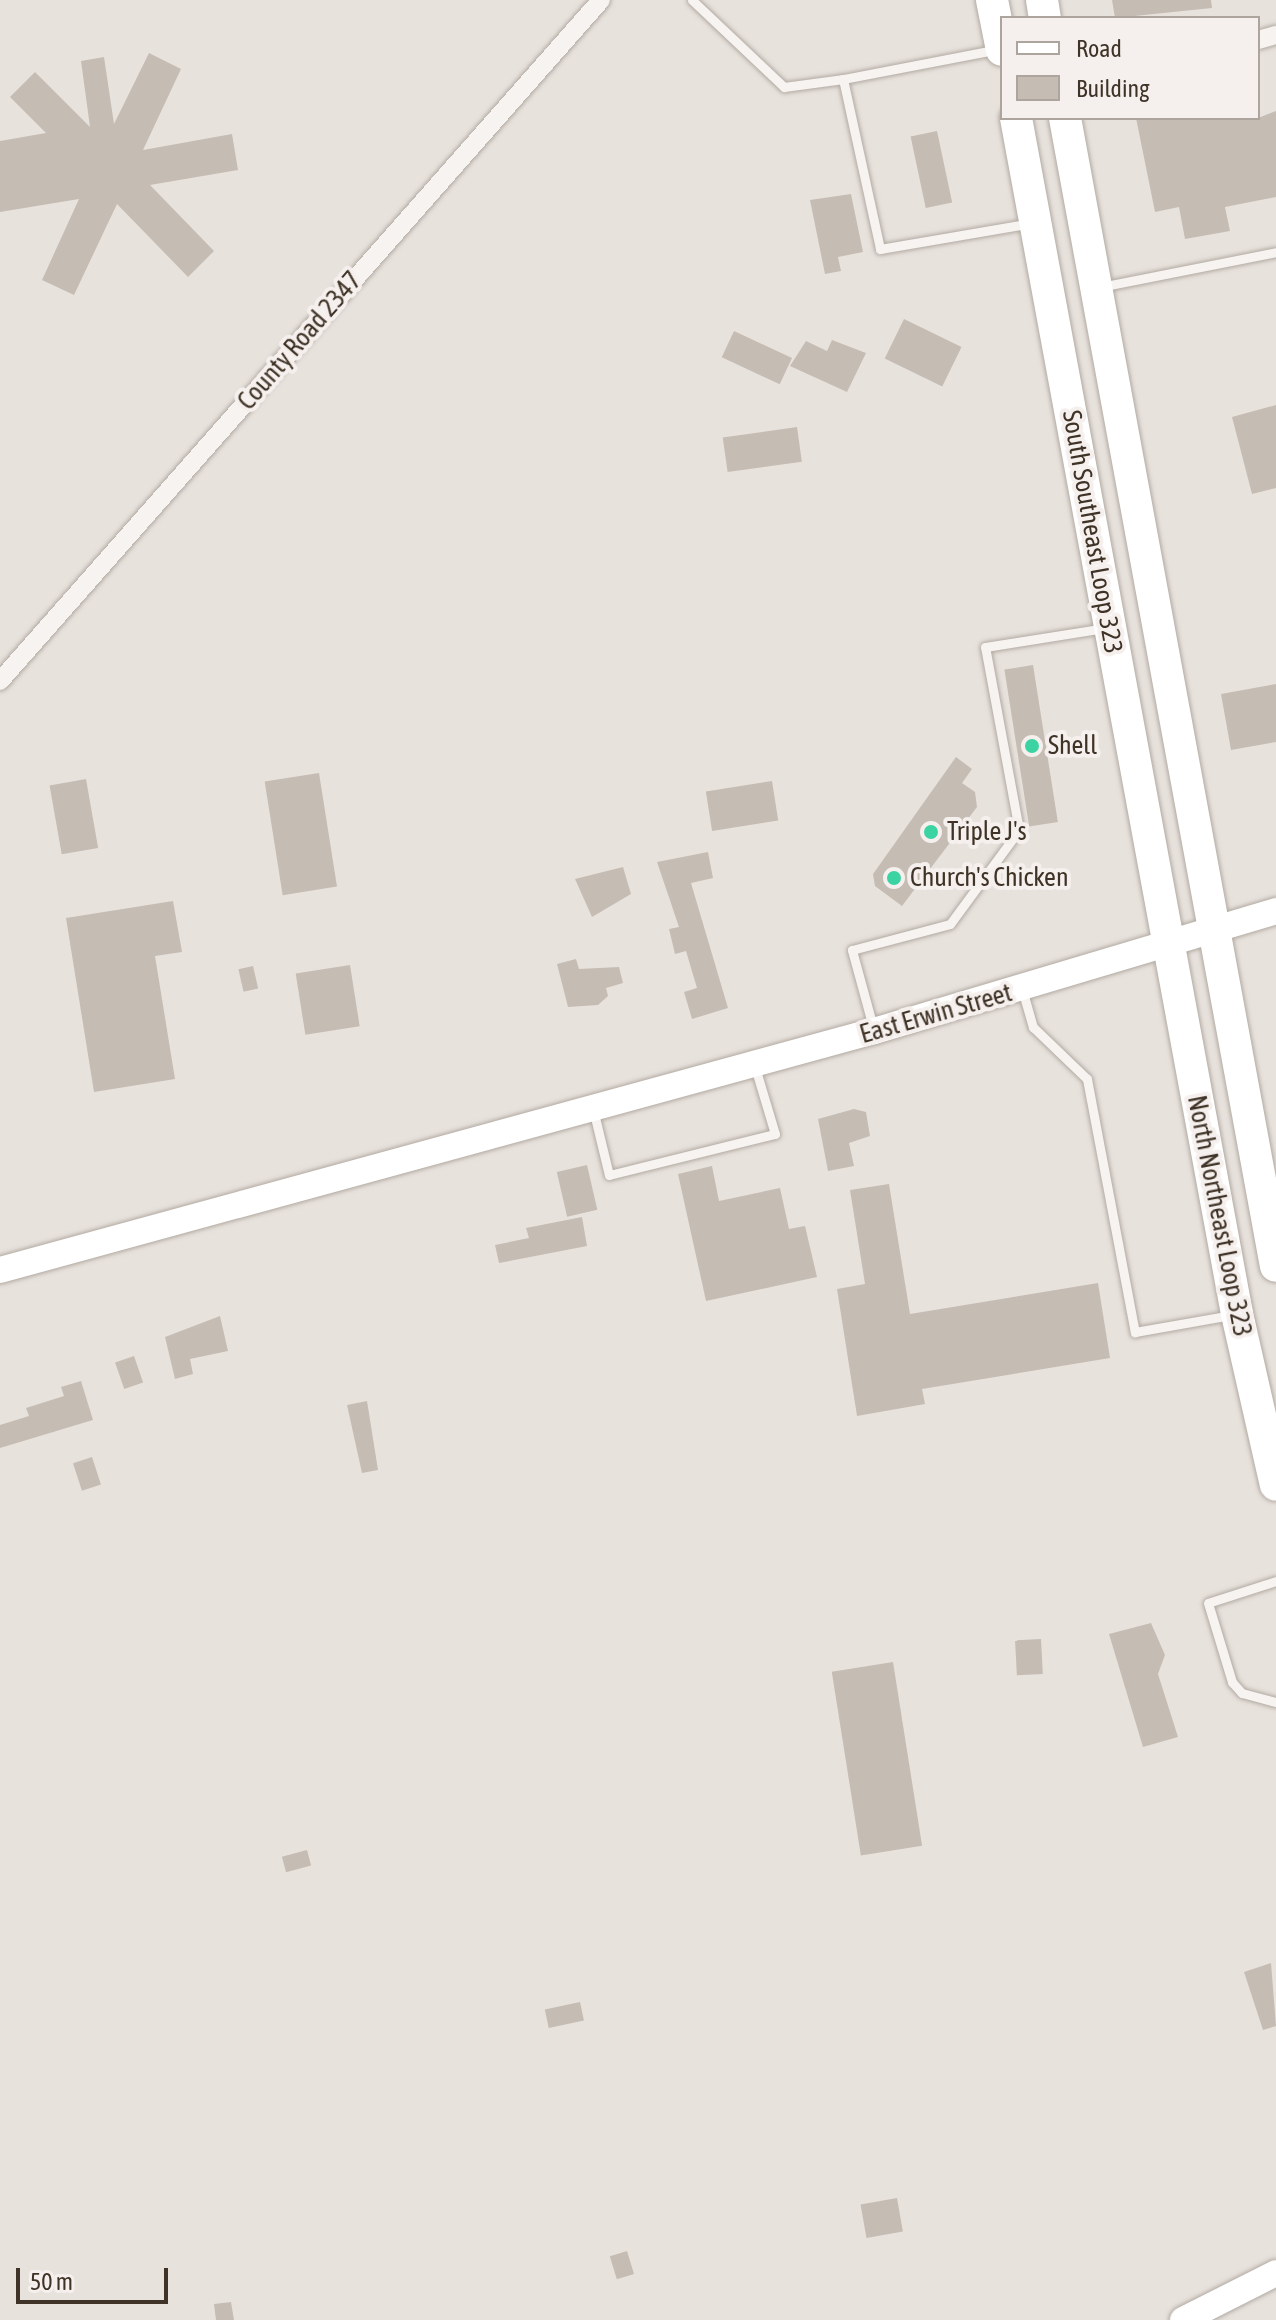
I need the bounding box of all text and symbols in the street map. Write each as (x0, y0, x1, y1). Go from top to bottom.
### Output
legend (1000, 16, 1260, 120)
text: Road (1076, 35, 1122, 62)
text: Building (1076, 75, 1149, 102)
street label: County Road 2347 (232, 266, 368, 416)
street label: South Southeast Loop 323 (1055, 408, 1129, 656)
place label: Shell (1048, 730, 1097, 762)
marker: Shell (1023, 737, 1041, 755)
place label: Triple J's (947, 816, 1027, 848)
marker: Triple J's (922, 823, 940, 841)
place label: Church's Chicken (910, 862, 1068, 894)
marker: Church's Chicken (885, 869, 903, 887)
street label: East Erwin Street (856, 977, 1016, 1051)
street label: North Northeast Loop 323 (1180, 1093, 1258, 1339)
scale bar (20, 2252, 172, 2302)
text: 50 m (30, 2268, 73, 2295)

